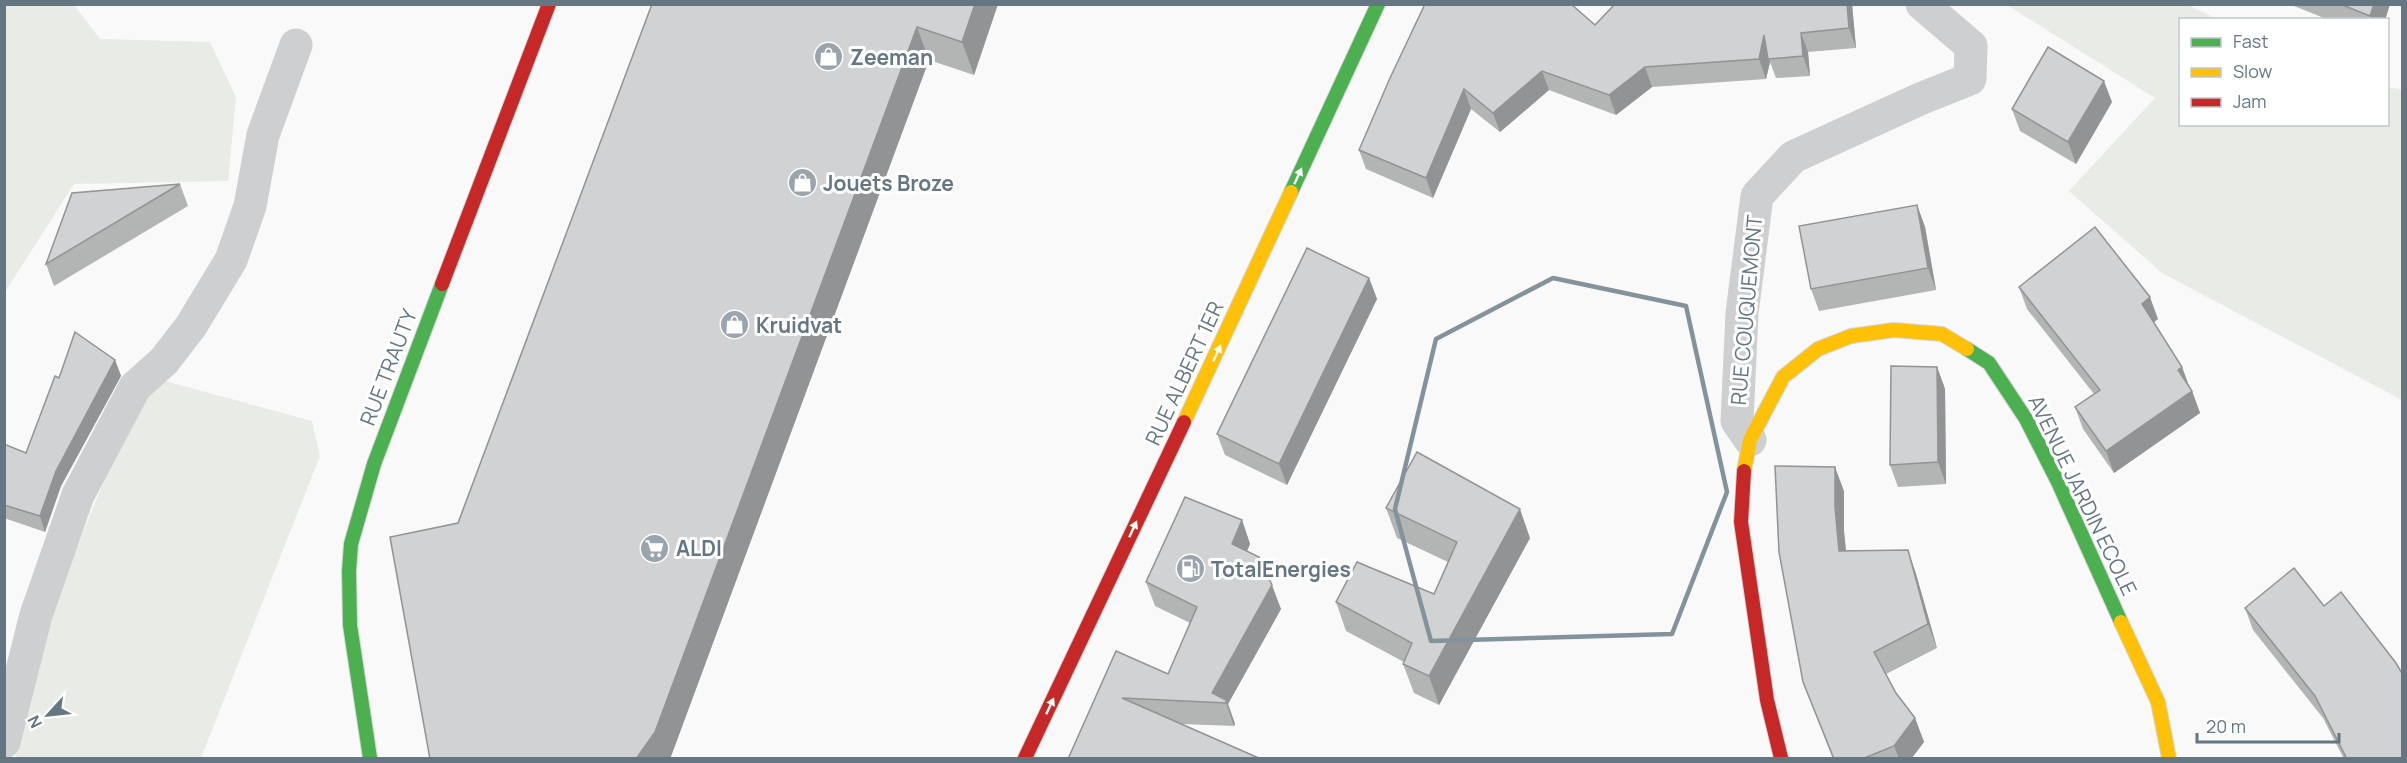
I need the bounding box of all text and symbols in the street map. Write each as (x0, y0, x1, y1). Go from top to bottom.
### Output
legend (2179, 18, 2389, 126)
text: Fast (2233, 29, 2268, 53)
shop icon: Zeeman (813, 41, 845, 73)
place label: Zeeman (850, 43, 933, 71)
text: Slow (2233, 59, 2273, 83)
text: Jam (2233, 89, 2267, 113)
shop icon: Jouets Broze (786, 167, 818, 199)
one-way arrow (1294, 168, 1303, 185)
place label: Jouets Broze (823, 169, 954, 197)
street label: RUE COUQUEMONT (1724, 213, 1768, 406)
street label: RUE ALBERT 1ER (1138, 296, 1230, 450)
street label: RUE TRAUTY (353, 305, 423, 429)
shop icon: Kruidvat (719, 309, 751, 341)
place label: Kruidvat (756, 311, 842, 339)
one-way arrow (1212, 345, 1221, 362)
street label: AVENUE JARDIN ECOLE (2022, 390, 2144, 600)
one-way arrow (1129, 521, 1138, 538)
supermarket icon: ALDI (639, 532, 671, 564)
place label: ALDI (676, 534, 722, 562)
fuel station icon: TotalEnergies (1174, 553, 1206, 585)
place label: TotalEnergies (1211, 555, 1351, 583)
north arrow (18, 685, 78, 745)
one-way arrow (1046, 697, 1055, 714)
scale bar (2197, 706, 2340, 744)
text: N (22, 712, 47, 732)
text: 20 m (2206, 714, 2246, 738)

